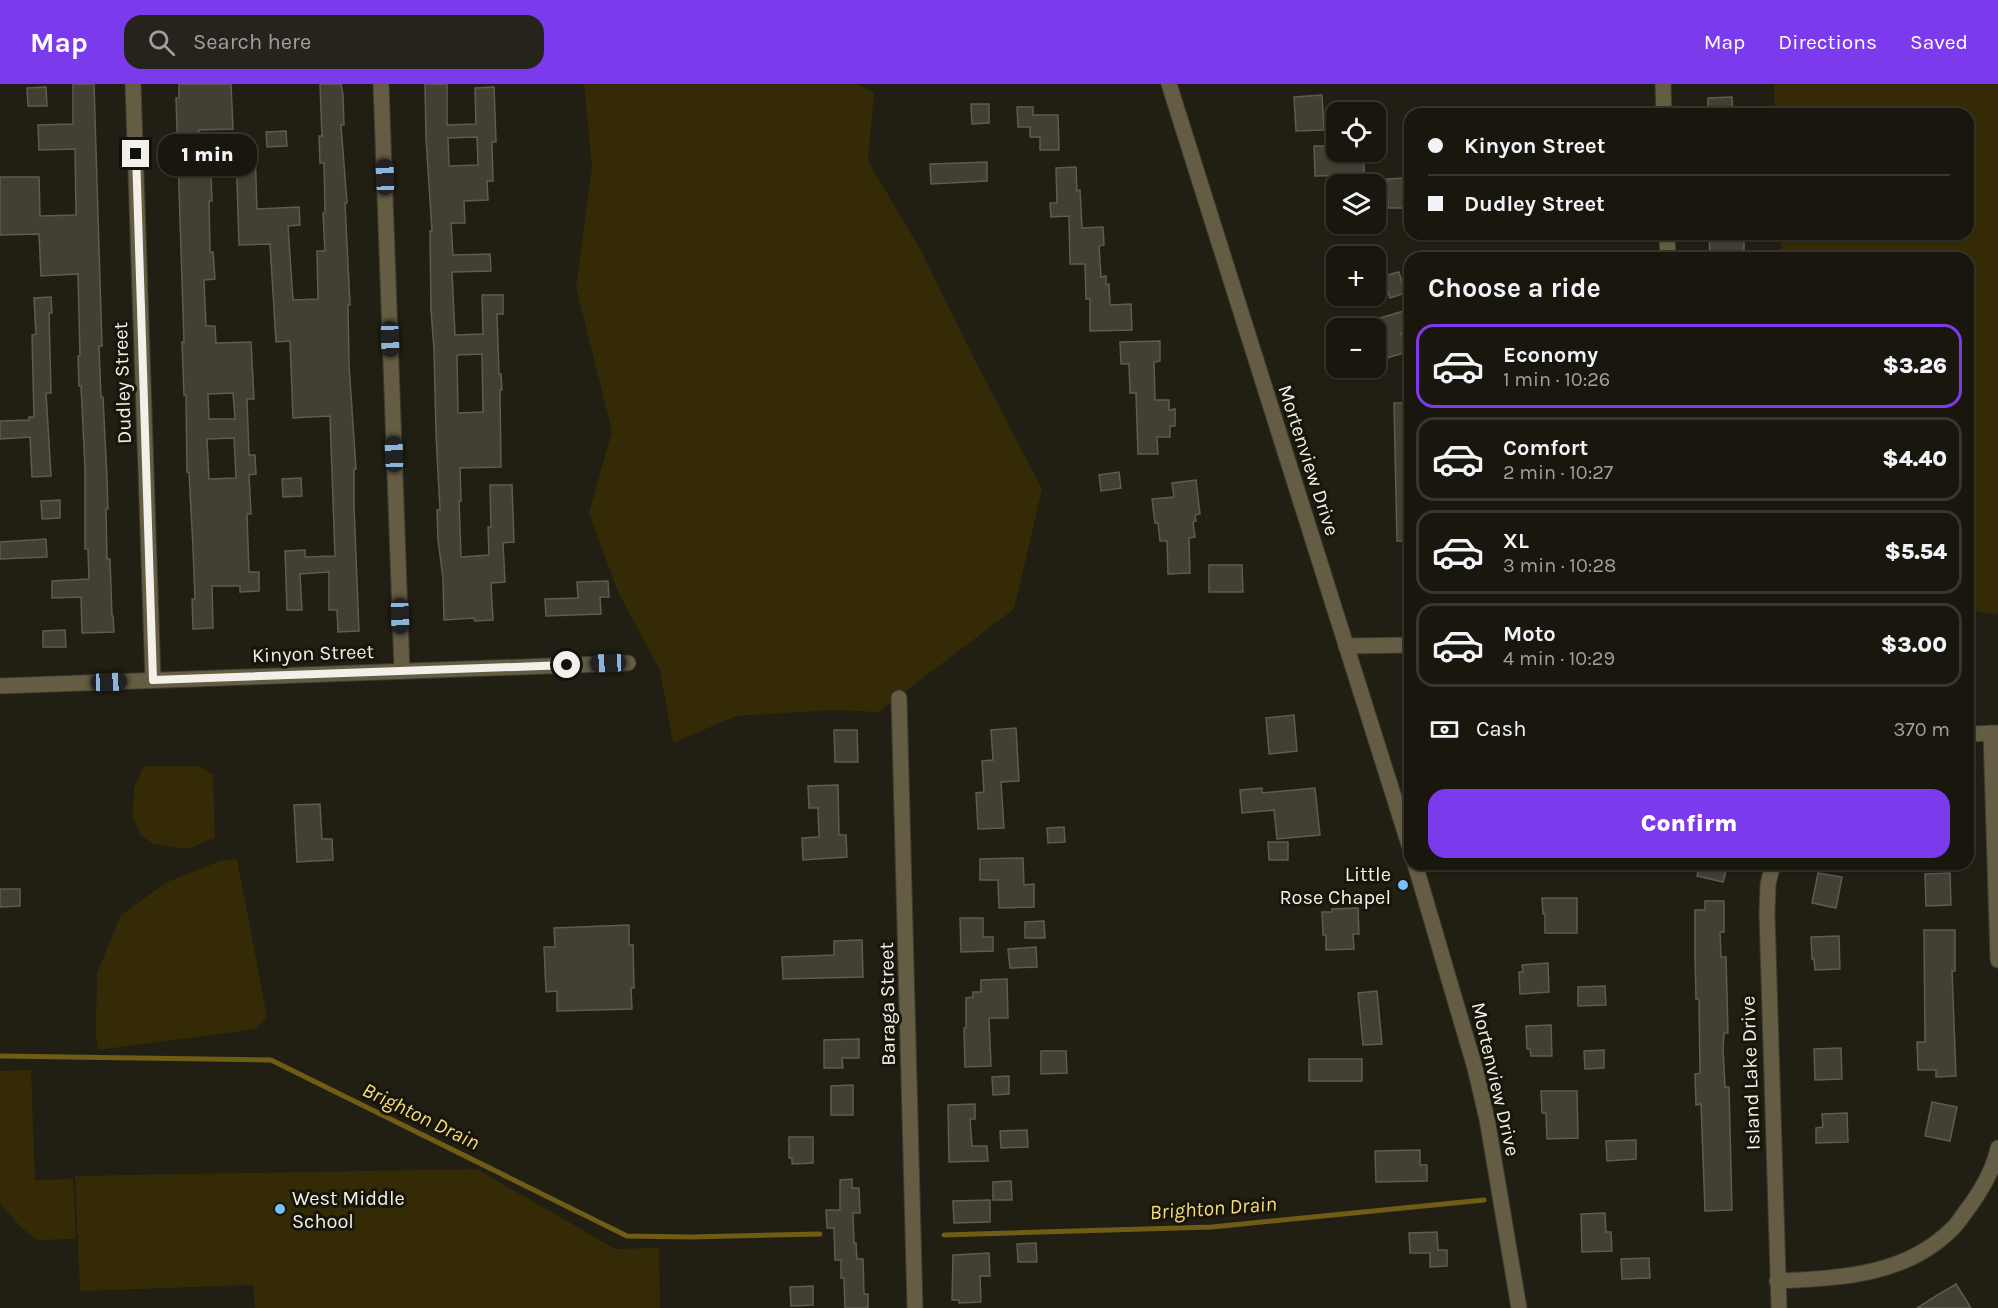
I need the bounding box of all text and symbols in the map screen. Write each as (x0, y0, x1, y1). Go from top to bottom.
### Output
search box (124, 15, 544, 69)
text: Map (30, 26, 88, 59)
icon: search (145, 26, 178, 59)
text: Search here (193, 29, 311, 55)
text: Map (1704, 30, 1745, 54)
text: Directions (1778, 30, 1877, 54)
text: Saved (1910, 30, 1968, 54)
map controls (1326, 102, 1386, 378)
button: locate (1326, 102, 1386, 162)
callout: 1 min (157, 133, 256, 175)
text: Kinyon Street (1464, 133, 1605, 159)
route end (122, 140, 149, 167)
text: 1 min (181, 143, 234, 166)
car (375, 159, 395, 195)
button: layers (1326, 174, 1386, 234)
text: Dudley Street (1464, 191, 1605, 217)
button: + (1326, 246, 1386, 306)
text: Choose a ride (1428, 272, 1601, 304)
button: − (1326, 318, 1386, 378)
street label: Dudley Street (109, 321, 136, 444)
car (380, 321, 400, 357)
icon: car (1431, 339, 1485, 393)
text: Economy (1503, 342, 1598, 368)
text: $3.26 (1882, 353, 1947, 379)
text: 1 min · 10:26 (1503, 368, 1610, 391)
street label: Mortenview Drive (1273, 382, 1344, 538)
icon: car (1431, 432, 1485, 486)
text: Comfort (1503, 435, 1588, 461)
car (384, 436, 404, 472)
text: $4.40 (1882, 446, 1947, 472)
text: 2 min · 10:27 (1503, 461, 1613, 484)
icon: car (1431, 525, 1485, 579)
text: XL (1503, 528, 1529, 554)
text: $5.54 (1885, 539, 1947, 565)
text: 3 min · 10:28 (1503, 554, 1616, 577)
car (390, 598, 410, 634)
icon: car (1431, 618, 1485, 672)
text: Moto (1503, 621, 1556, 647)
text: $3.00 (1881, 632, 1947, 658)
street label: Kinyon Street (252, 640, 375, 667)
text: 4 min · 10:29 (1503, 647, 1615, 670)
route start (553, 651, 580, 678)
car (590, 653, 626, 673)
car (91, 672, 127, 692)
icon: cash (1428, 713, 1461, 746)
text: Cash (1476, 716, 1526, 742)
text: 370 m (1893, 718, 1950, 741)
button: Confirm (1428, 789, 1950, 858)
place label: Little Rose Chapel (1279, 863, 1391, 909)
marker: Little Rose Chapel (1396, 878, 1410, 892)
street label: Baraga Street (875, 942, 900, 1066)
street label: Island Lake Drive (1736, 995, 1765, 1151)
street label: Mortenview Drive (1467, 1000, 1524, 1158)
water label: Brighton Drain (359, 1077, 483, 1155)
place label: West Middle School (292, 1187, 405, 1233)
water label: Brighton Drain (1149, 1192, 1277, 1224)
marker: West Middle School (273, 1202, 287, 1216)

